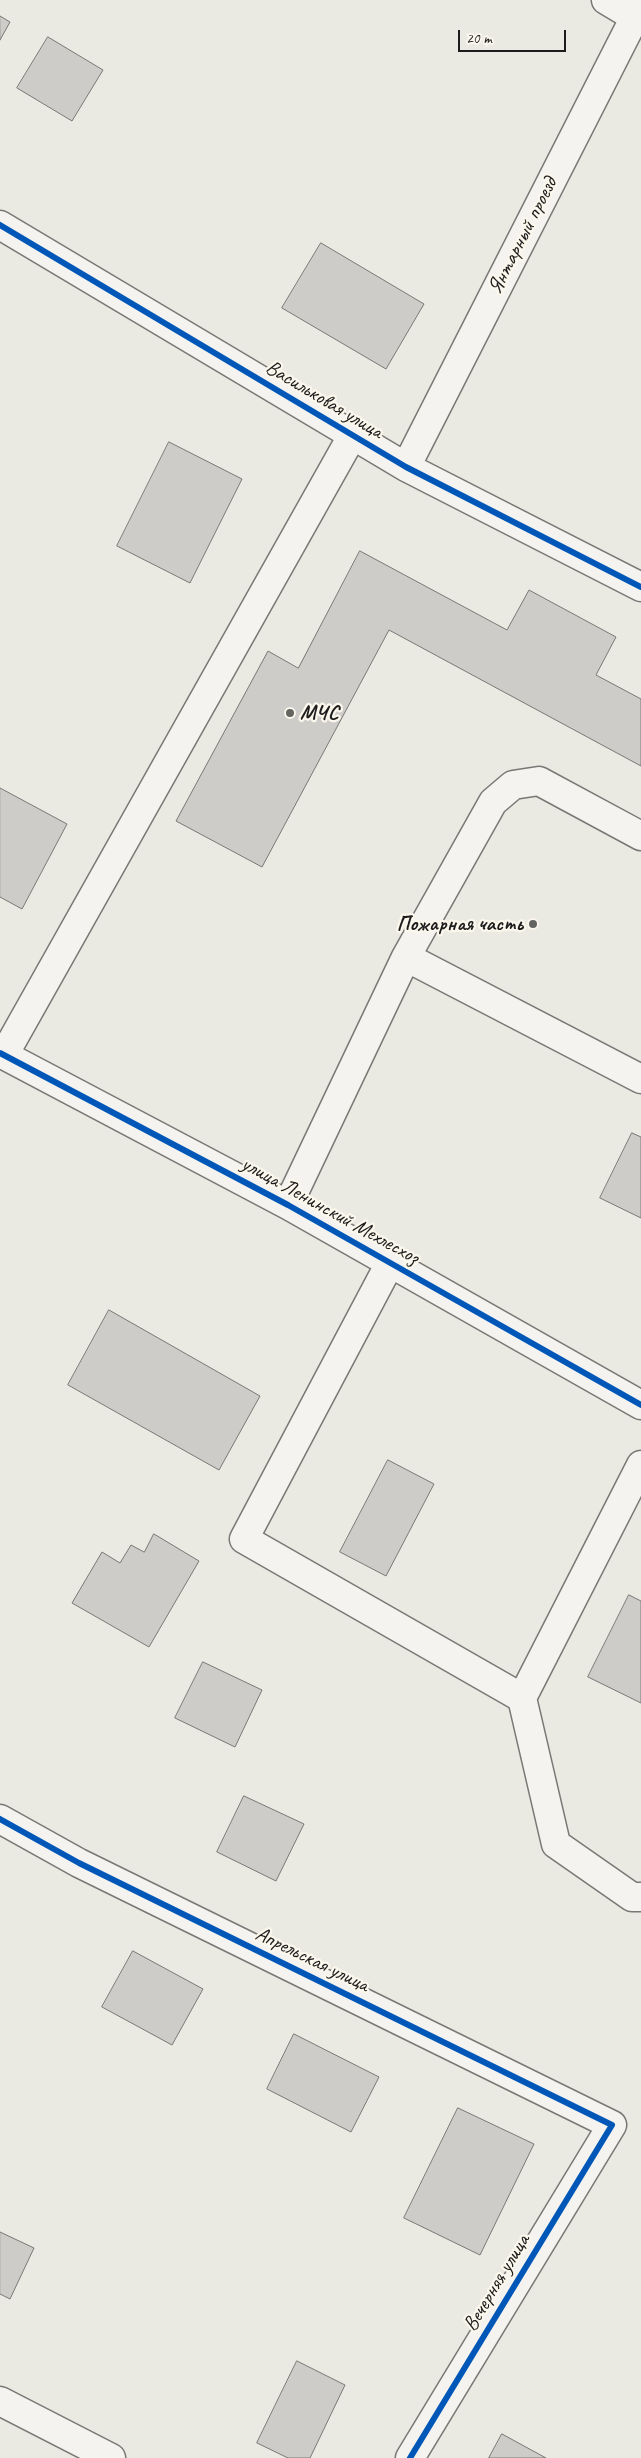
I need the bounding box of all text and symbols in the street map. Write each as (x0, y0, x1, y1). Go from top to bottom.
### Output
scale bar (461, 20, 568, 52)
text: 20 m (466, 29, 492, 48)
street label: Янтарный проезд (483, 174, 563, 298)
street label: Васильковая улица (261, 355, 387, 445)
place label: МЧС (300, 700, 339, 726)
marker: МЧС (284, 707, 296, 719)
place label: Пожарная часть (397, 911, 523, 937)
marker: Пожарная часть (527, 918, 539, 930)
street label: улица Ленинский Мехлесхоз (237, 1152, 423, 1270)
street label: Апрельская улица (251, 1922, 373, 1998)
street label: Вечерняя улица (458, 2230, 536, 2336)

